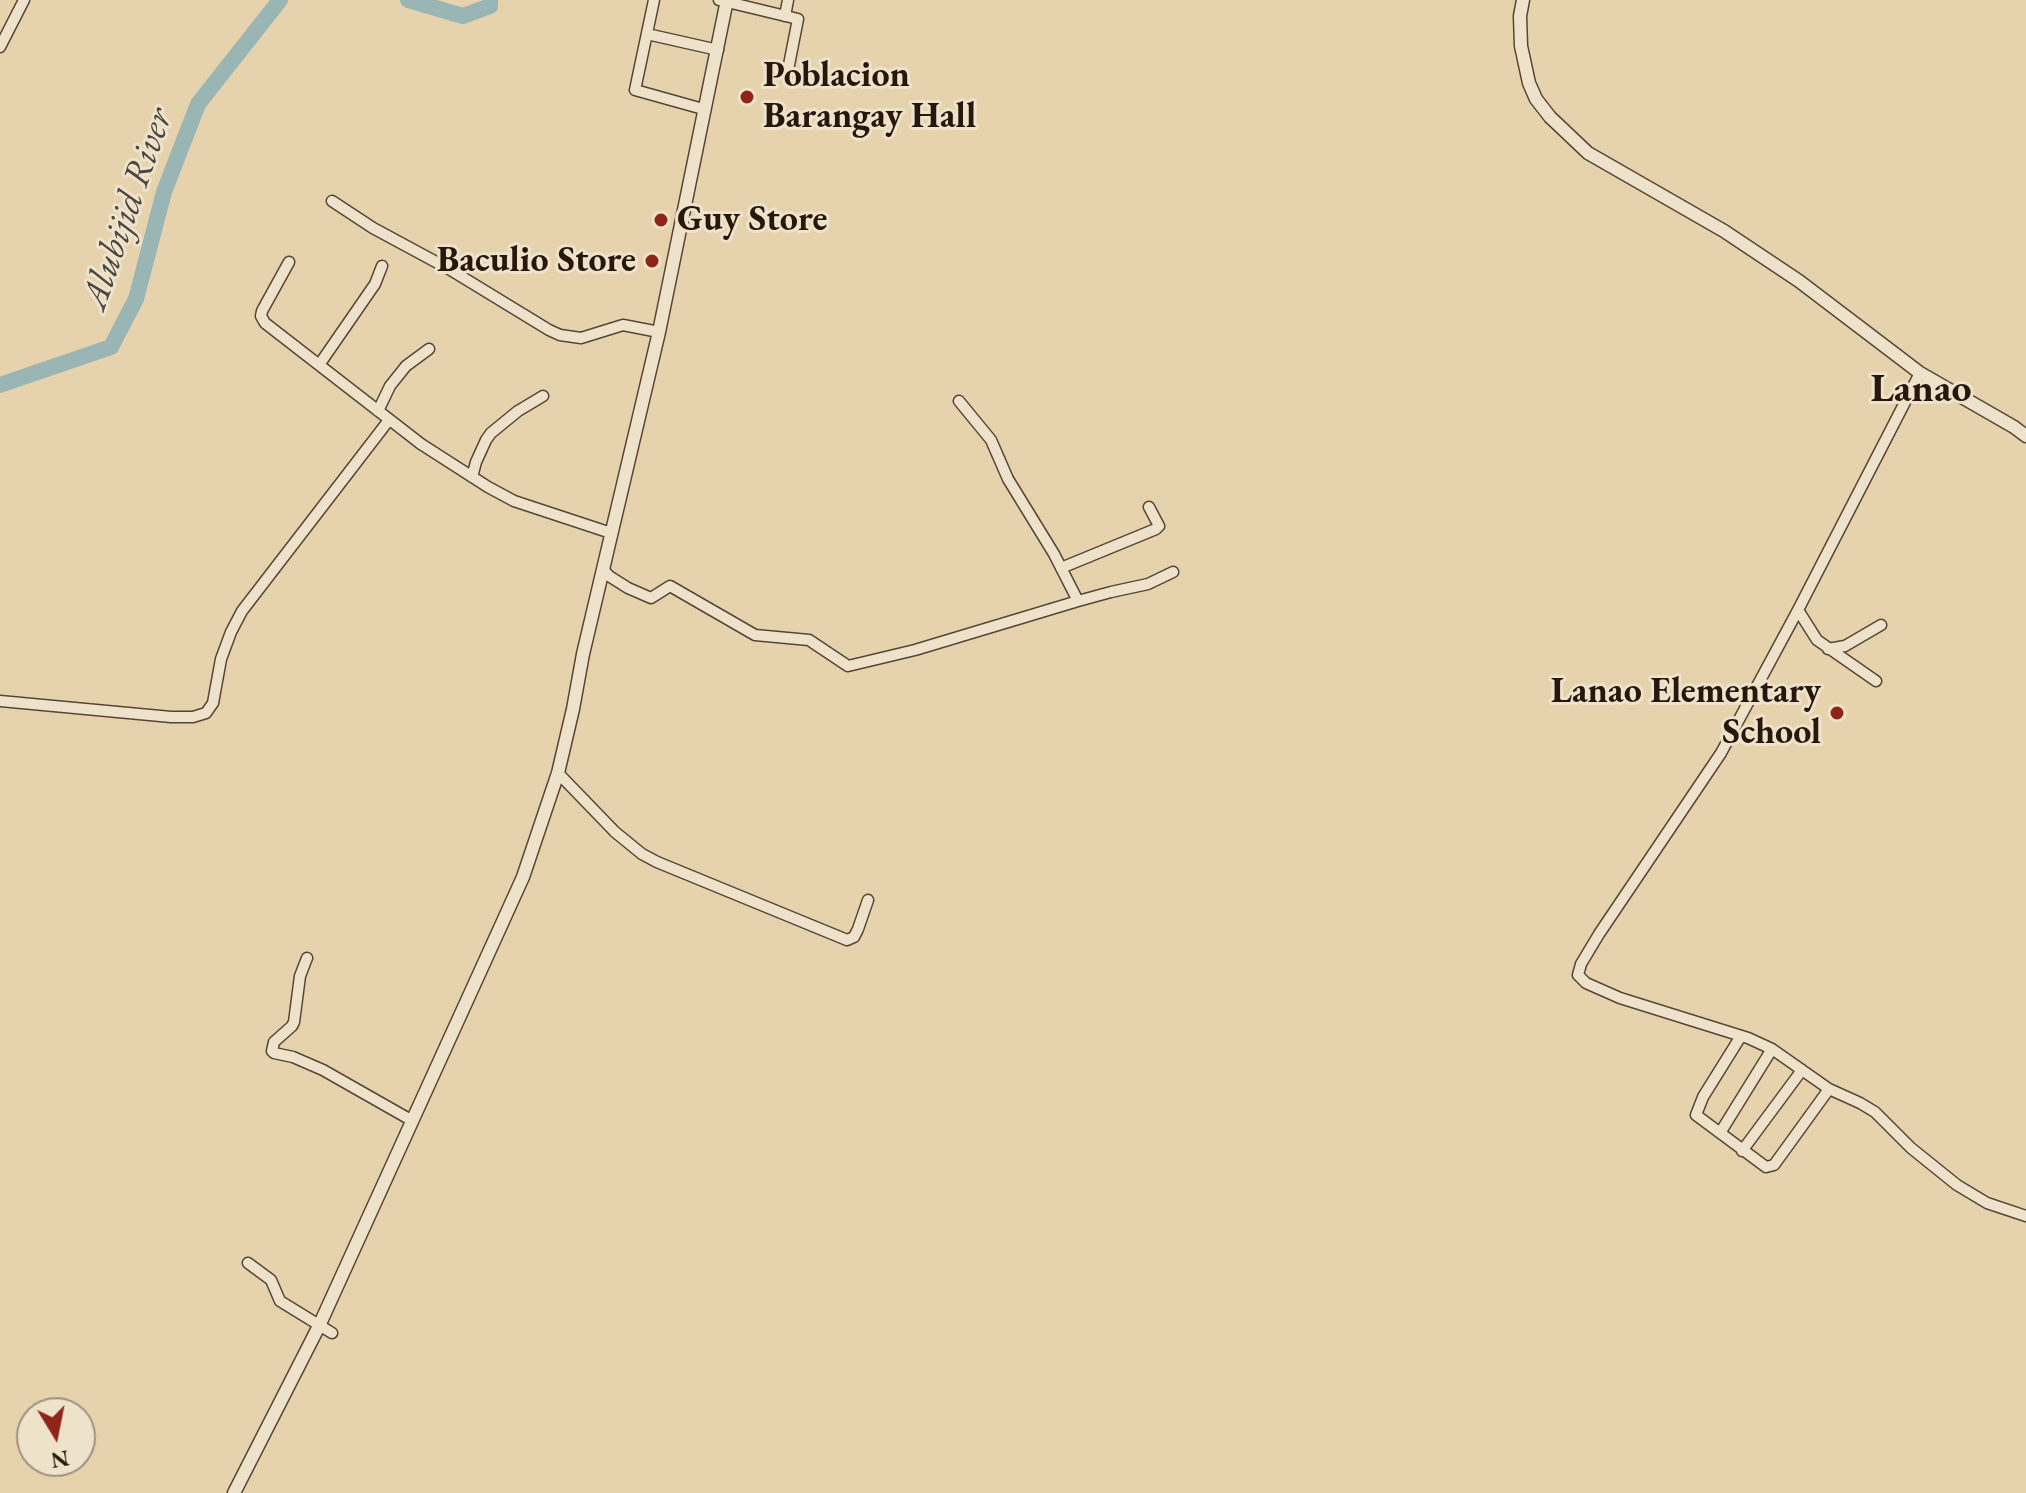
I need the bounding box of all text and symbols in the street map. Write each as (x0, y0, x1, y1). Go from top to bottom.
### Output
place label: Poblacion Barangay Hall (763, 54, 976, 139)
marker: Poblacion Barangay Hall (738, 88, 756, 106)
water label: Alubijid River (72, 103, 184, 315)
place label: Guy Store (677, 198, 827, 242)
marker: Guy Store (652, 211, 670, 229)
place label: Baculio Store (437, 239, 636, 283)
marker: Baculio Store (643, 252, 661, 270)
district label: Lanao (1870, 366, 1972, 414)
place label: Lanao Elementary School (1551, 670, 1821, 755)
marker: Lanao Elementary School (1828, 704, 1846, 722)
north arrow (16, 1397, 96, 1477)
text: N (49, 1443, 71, 1475)

